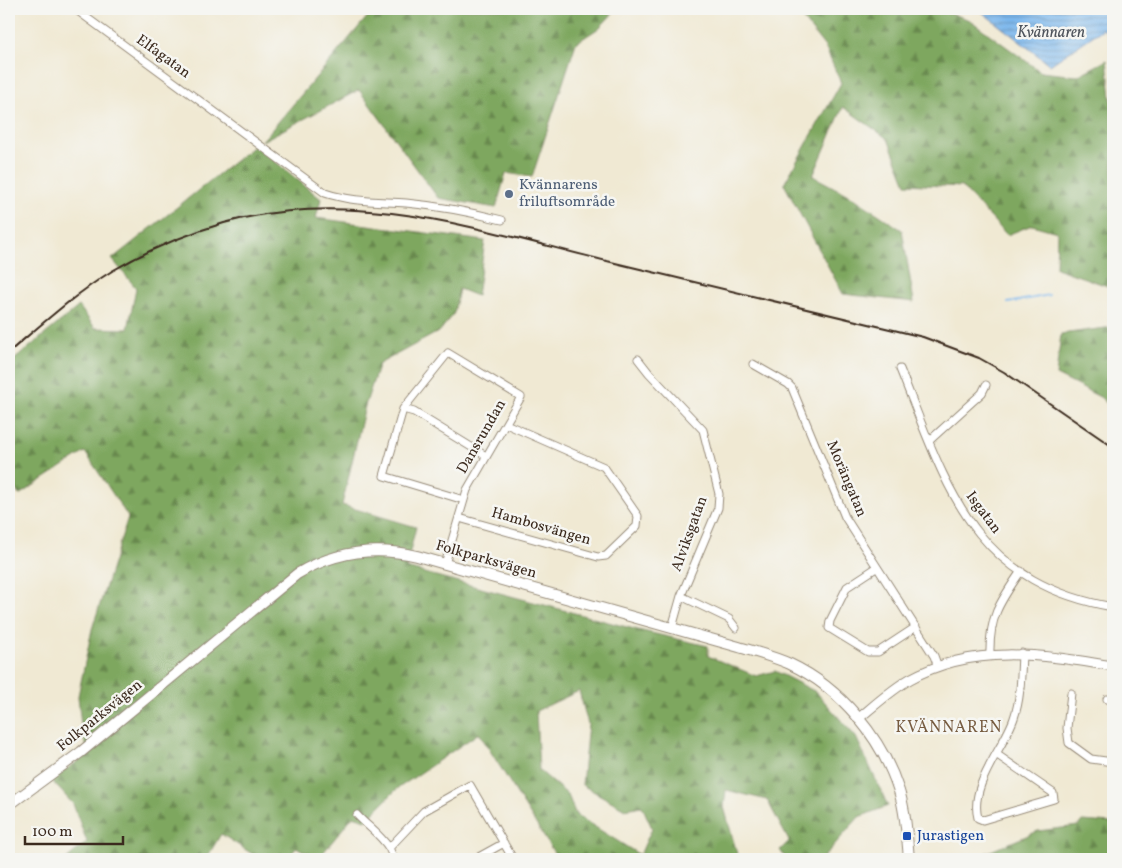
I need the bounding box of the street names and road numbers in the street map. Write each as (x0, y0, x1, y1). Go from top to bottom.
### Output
street label: Elfagatan (131, 30, 195, 84)
street label: Dansrundan (452, 396, 512, 478)
street label: Morängatan (821, 438, 871, 520)
street label: Isgatan (960, 487, 1006, 539)
street label: Alviksgatan (667, 493, 713, 575)
street label: Hambosvängen (489, 503, 593, 551)
street label: Folkparksvägen (433, 536, 539, 584)
street label: Folkparksvägen (53, 675, 147, 757)

